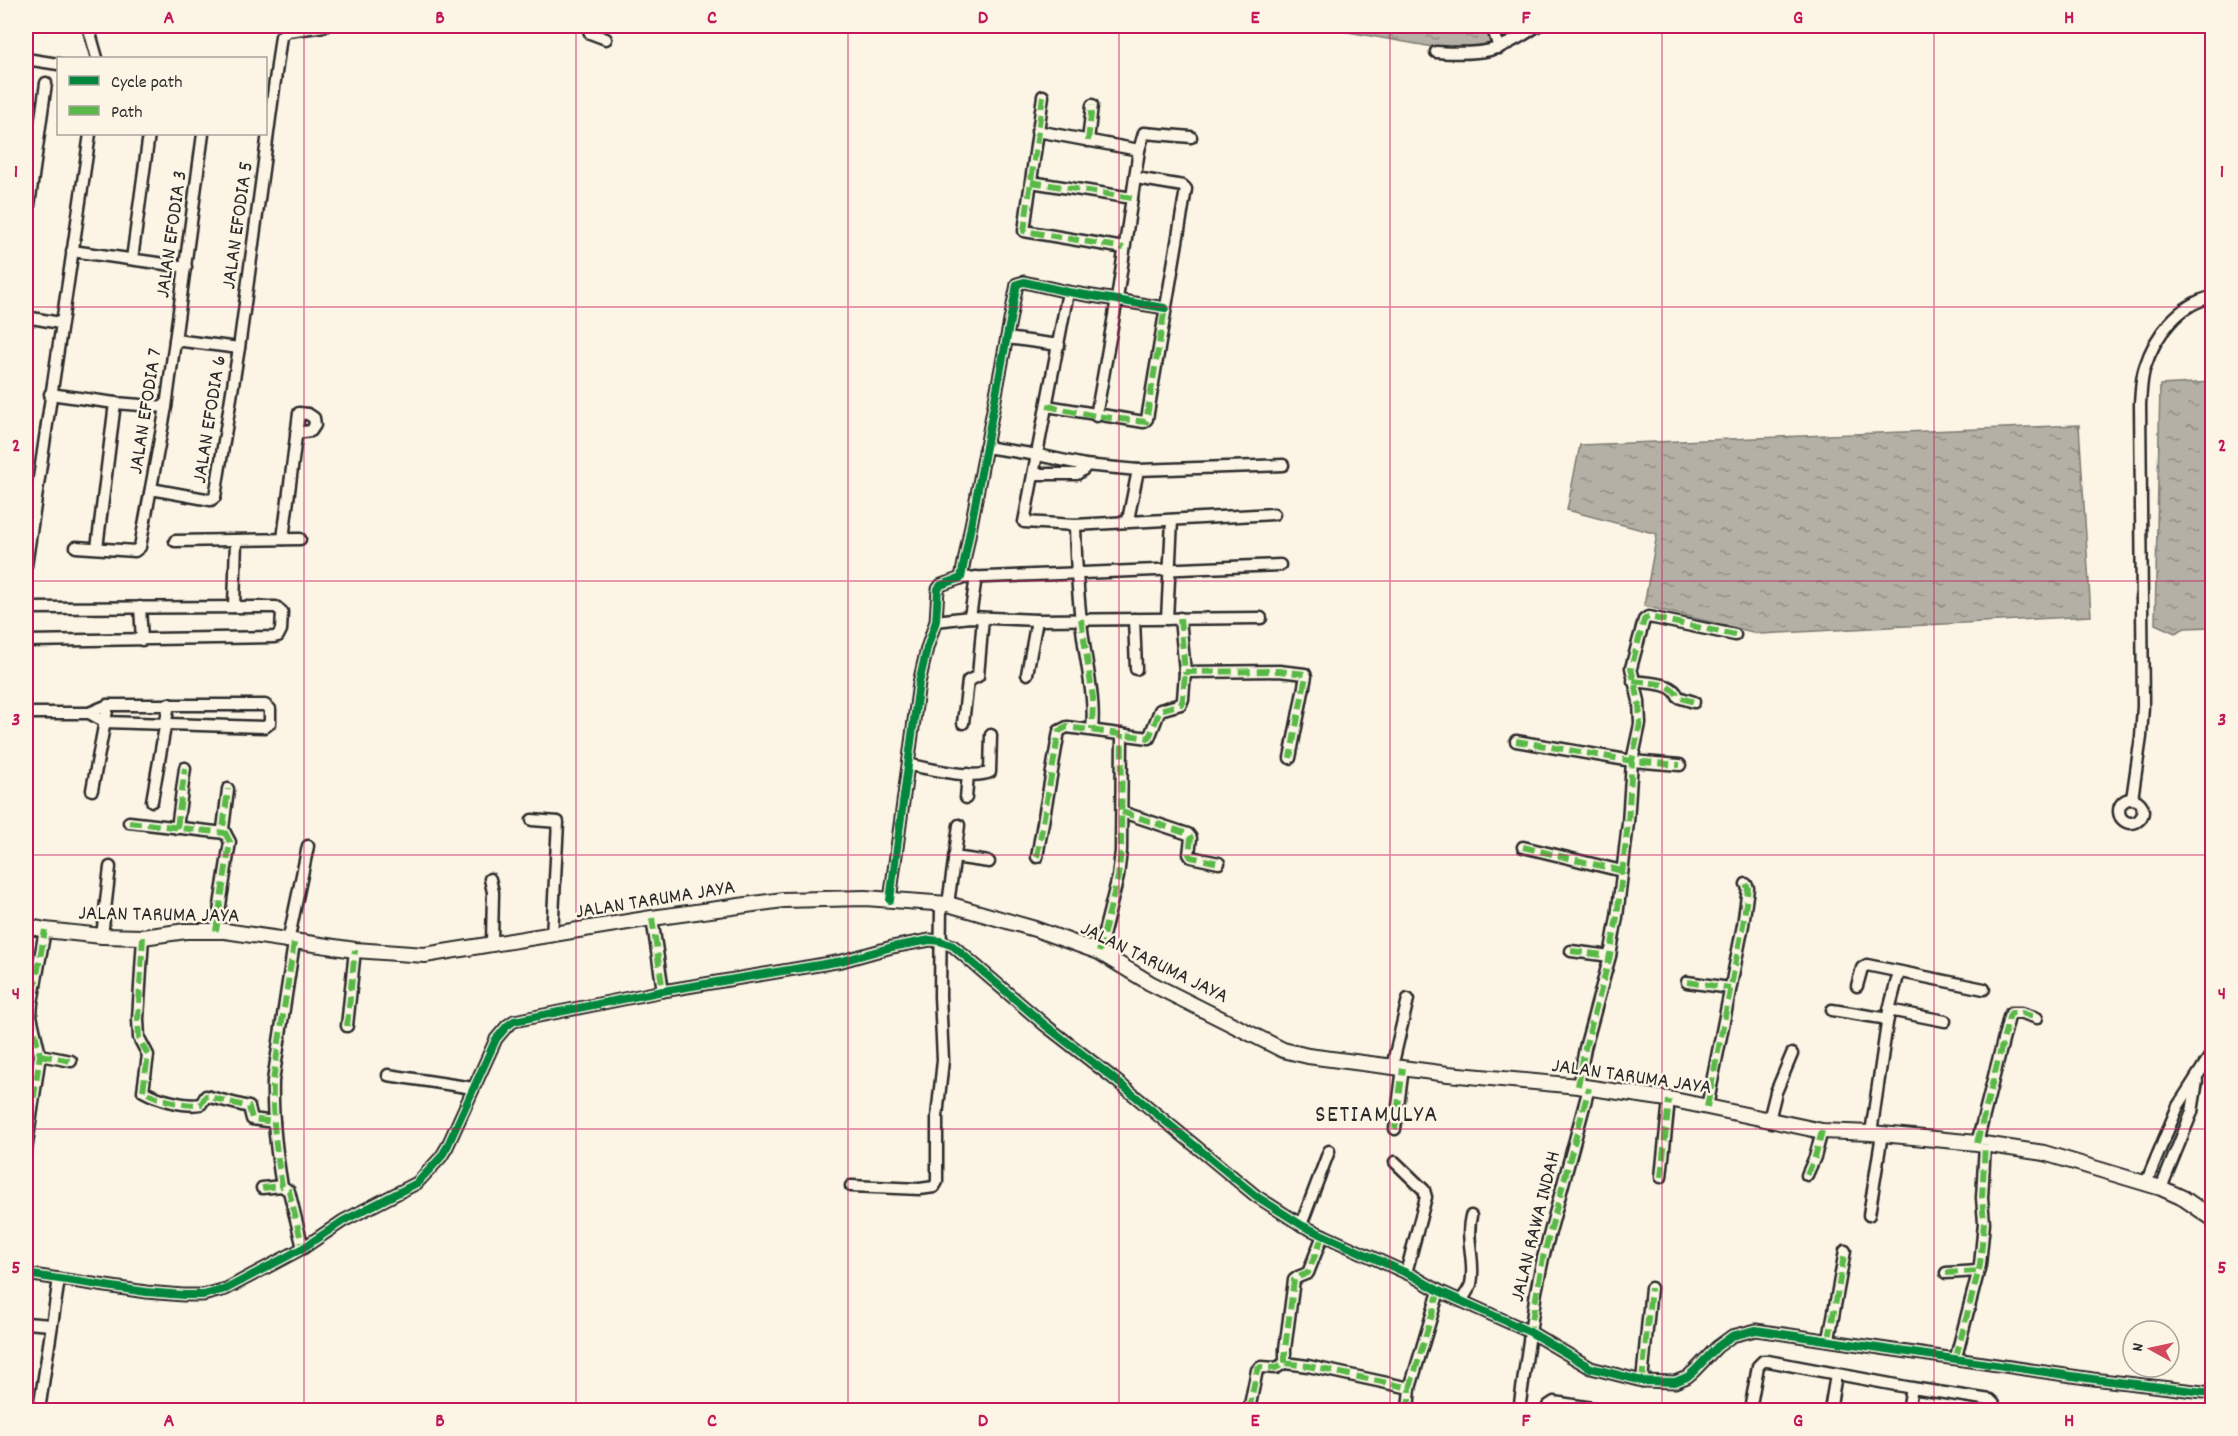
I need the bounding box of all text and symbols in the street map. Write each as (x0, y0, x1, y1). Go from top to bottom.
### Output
text: A (164, 5, 175, 33)
text: B (435, 5, 445, 33)
text: C (707, 5, 717, 33)
text: D (978, 5, 989, 33)
text: E (1250, 5, 1260, 33)
text: F (1522, 5, 1532, 33)
text: G (1793, 5, 1803, 33)
text: H (2064, 5, 2074, 33)
legend (57, 57, 267, 135)
text: Cycle path (111, 71, 182, 96)
text: Path (111, 101, 143, 126)
text: 1 (14, 159, 18, 187)
text: 1 (2220, 159, 2224, 187)
street label: JALAN EFODIA 5 (215, 160, 263, 291)
street label: JALAN EFODIA 3 (149, 169, 197, 300)
street label: JALAN EFODIA 7 (122, 346, 172, 477)
street label: JALAN EFODIA 6 (186, 353, 236, 486)
text: 2 (12, 433, 20, 461)
text: 2 (2218, 433, 2226, 461)
text: 3 (12, 707, 20, 735)
text: 3 (2218, 707, 2226, 735)
street label: JALAN TARUMA JAYA (573, 874, 738, 928)
street label: JALAN TARUMA JAYA (78, 900, 240, 932)
street label: JALAN TARUMA JAYA (1075, 915, 1233, 1013)
text: 4 (12, 981, 20, 1009)
text: 4 (2218, 981, 2226, 1009)
street label: JALAN TARUMA JAYA (1550, 1052, 1714, 1104)
district label: SETIAMULYA (1315, 1099, 1439, 1133)
street label: JALAN RAWA INDAH (1504, 1148, 1570, 1305)
text: 5 (11, 1255, 21, 1283)
text: 5 (2217, 1255, 2227, 1283)
north arrow (2121, 1319, 2181, 1379)
text: N (2127, 1342, 2151, 1353)
text: A (164, 1408, 175, 1436)
text: B (435, 1408, 445, 1436)
text: C (707, 1408, 717, 1436)
text: D (978, 1408, 989, 1436)
text: E (1250, 1408, 1260, 1436)
text: F (1522, 1408, 1532, 1436)
text: G (1793, 1408, 1803, 1436)
text: H (2064, 1408, 2074, 1436)

